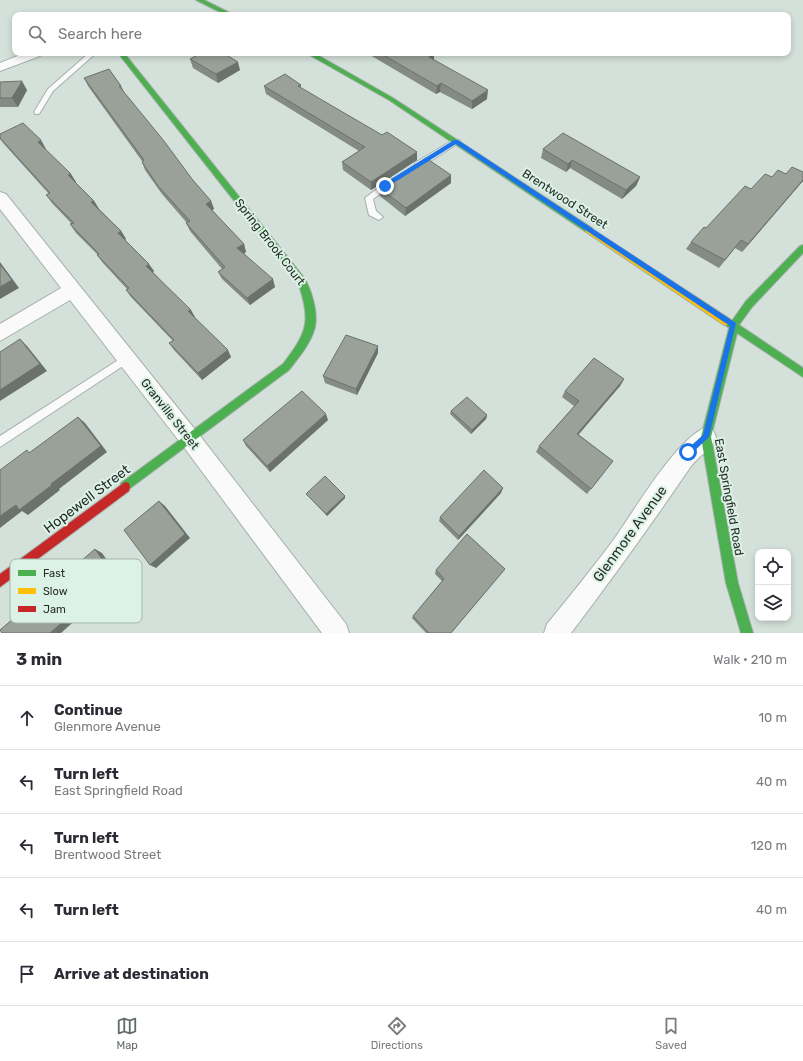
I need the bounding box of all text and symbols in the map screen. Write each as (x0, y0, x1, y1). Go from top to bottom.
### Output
search box (12, 12, 791, 56)
icon: search (26, 23, 48, 45)
text: Search here (58, 25, 142, 43)
street label: Brentwood Street (520, 166, 611, 232)
route end (376, 177, 394, 195)
street label: Spring Brook Court (232, 196, 308, 288)
street label: Granville Street (138, 376, 202, 452)
street label: East Springfield Road (712, 437, 746, 557)
route start (679, 443, 697, 461)
street label: Hopewell Street (41, 461, 134, 537)
street label: Glenmore Avenue (589, 482, 671, 585)
map controls (755, 549, 791, 621)
button: locate (755, 549, 791, 585)
legend (10, 559, 142, 623)
text: Fast (43, 567, 66, 580)
text: Slow (43, 585, 68, 598)
button: layers (755, 585, 791, 621)
text: Jam (43, 603, 66, 616)
text: 3 min (16, 649, 62, 669)
text: Walk · 210 m (713, 652, 787, 667)
text: Continue (54, 701, 123, 719)
icon: ahead (16, 707, 38, 729)
text: 10 m (758, 710, 787, 725)
text: Glenmore Avenue (54, 719, 161, 734)
text: Turn left (54, 765, 119, 783)
icon: left (16, 771, 38, 793)
text: 40 m (756, 774, 787, 789)
text: East Springfield Road (54, 783, 183, 798)
text: Turn left (54, 829, 119, 847)
icon: left (16, 835, 38, 857)
text: 120 m (751, 838, 787, 853)
text: Brentwood Street (54, 847, 161, 862)
icon: left (16, 899, 38, 921)
text: Turn left (54, 901, 119, 919)
text: 40 m (756, 902, 787, 917)
icon: arrive (16, 963, 38, 985)
text: Arrive at destination (54, 965, 209, 983)
tab: Map (116, 1015, 138, 1052)
tab: Directions (371, 1015, 423, 1052)
tab: Saved (655, 1015, 687, 1052)

